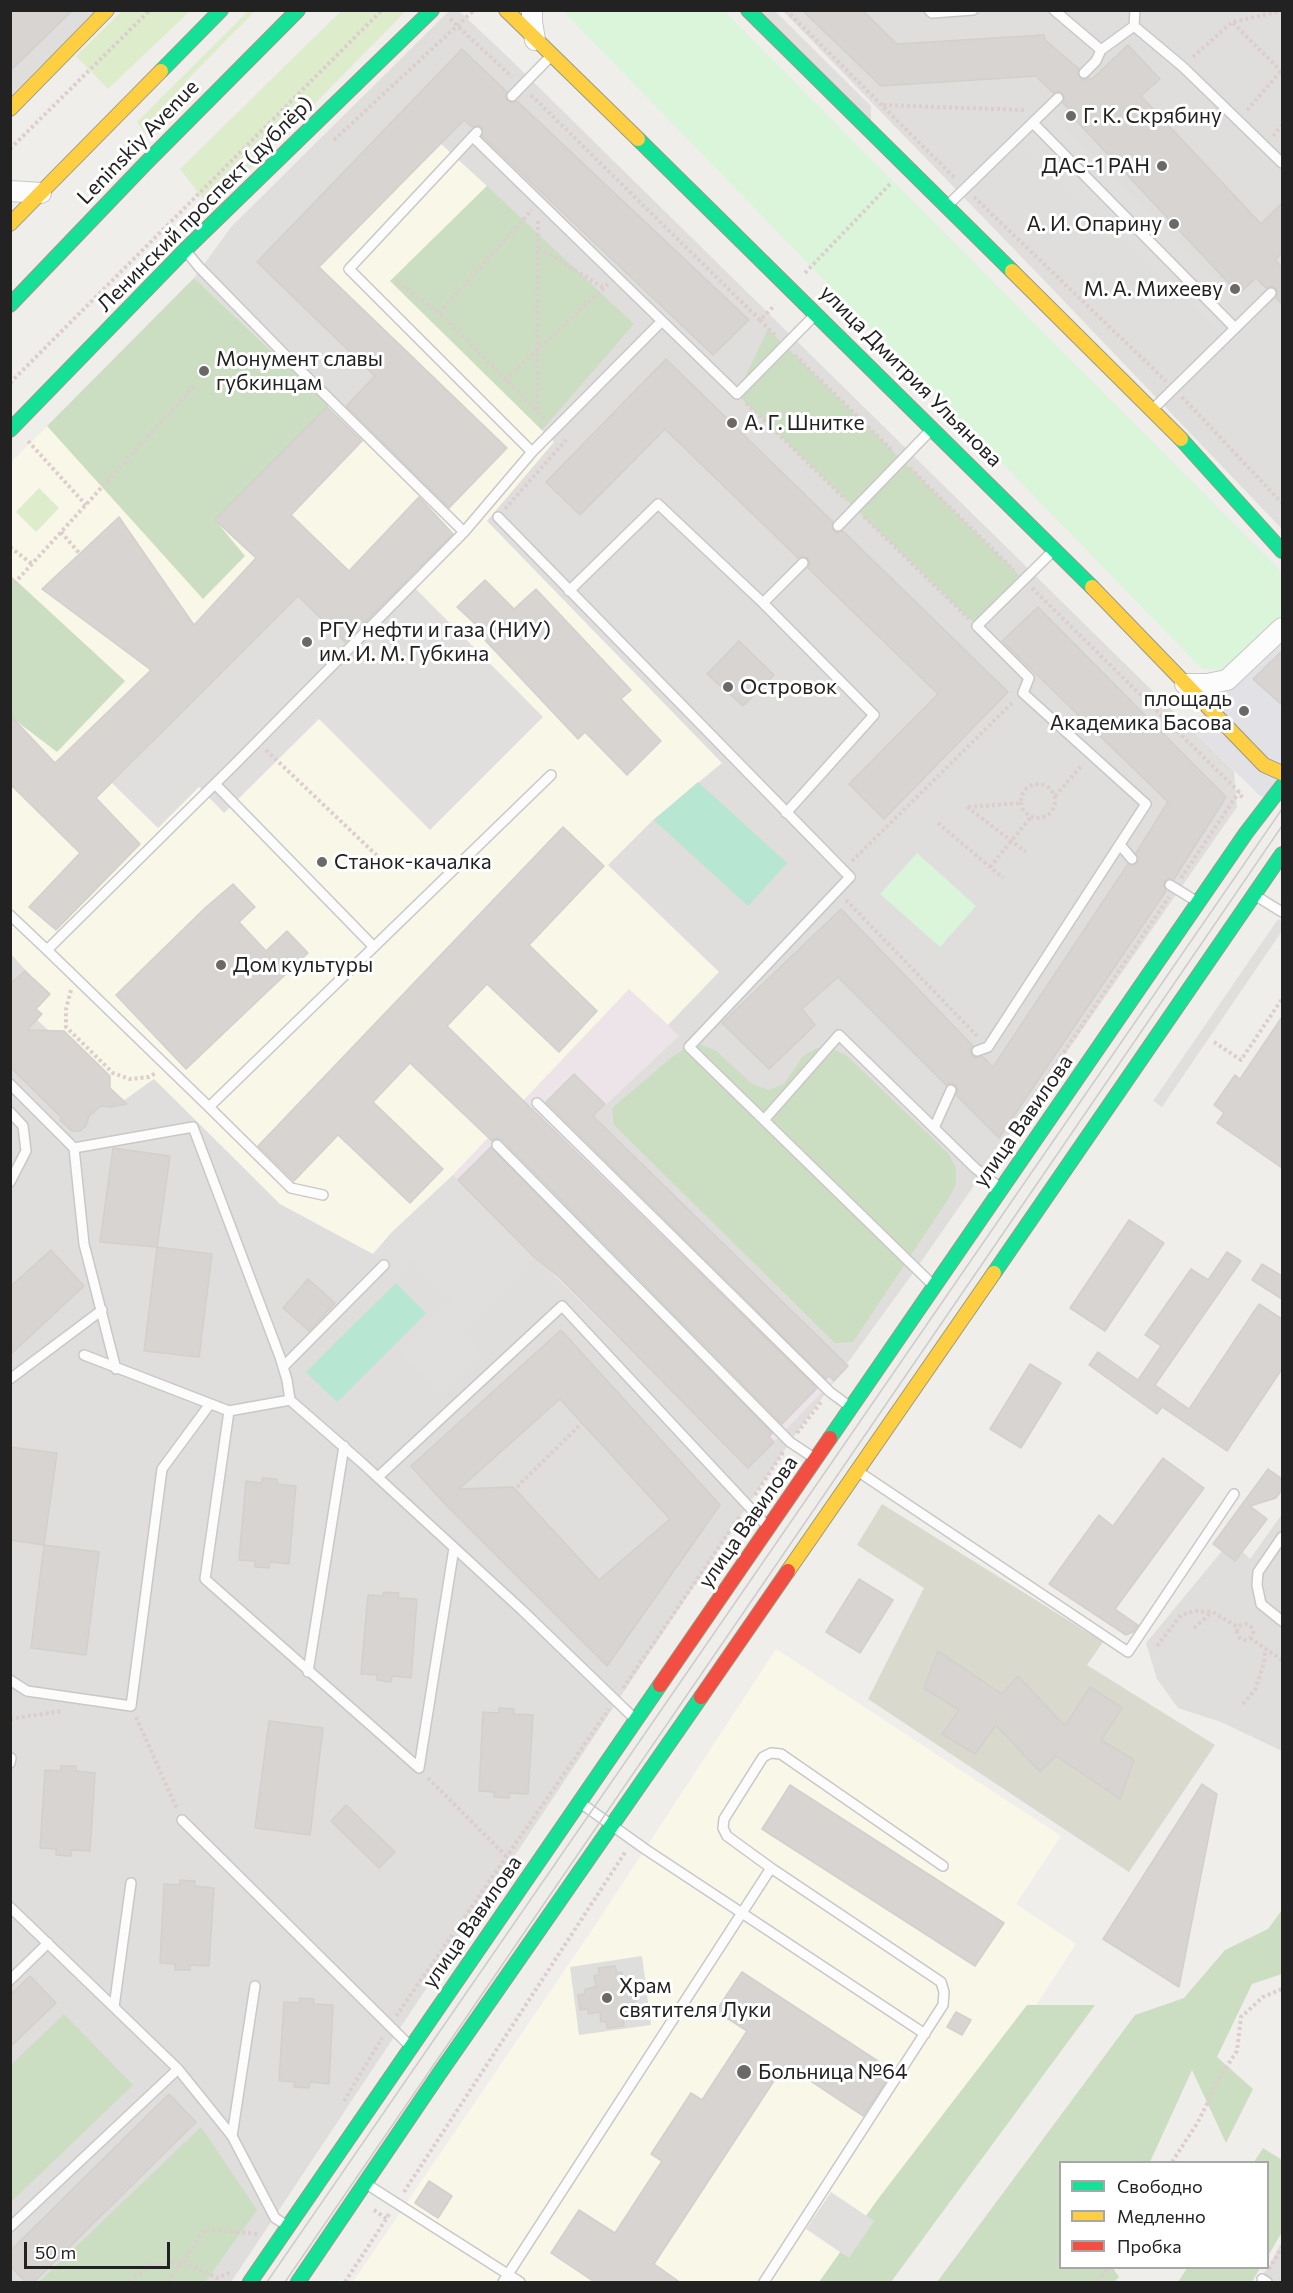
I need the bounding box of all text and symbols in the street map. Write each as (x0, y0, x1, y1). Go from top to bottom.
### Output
street label: Leninskiy Avenue (72, 74, 204, 210)
street label: Ленинский проспект (дублёр) (92, 91, 318, 317)
place label: Г. К. Скрябину (1083, 103, 1222, 129)
marker: Г. К. Скрябину (1064, 109, 1078, 123)
place label: ДАС-1 РАН (1042, 153, 1150, 179)
marker: ДАС-1 РАН (1155, 159, 1169, 173)
place label: А. И. Опарину (1027, 211, 1162, 237)
marker: А. И. Опарину (1167, 217, 1181, 231)
place label: М. А. Михееву (1083, 276, 1223, 302)
street label: улица Дмитрия Ульянова (815, 280, 1007, 472)
marker: М. А. Михееву (1228, 282, 1242, 296)
place label: Монумент славы губкинцам (216, 346, 383, 396)
marker: Монумент славы губкинцам (197, 364, 211, 378)
place label: А. Г. Шнитке (744, 410, 864, 436)
marker: А. Г. Шнитке (725, 416, 739, 430)
place label: РГУ нефти и газа (НИУ) им. И. М. Губкина (319, 617, 551, 667)
marker: РГУ нефти и газа (НИУ) им. И. М. Губкина (300, 635, 314, 649)
place label: Островок (740, 674, 837, 700)
marker: Островок (721, 680, 735, 694)
place label: площадь Академика Басова (1050, 686, 1232, 736)
marker: площадь Академика Басова (1237, 704, 1251, 718)
place label: Cтанок-качалка (334, 849, 492, 875)
marker: Cтанок-качалка (315, 855, 329, 869)
place label: Дом культуры (233, 952, 373, 978)
marker: Дом культуры (214, 958, 228, 972)
street label: улица Вавилова (968, 1050, 1078, 1192)
street label: улица Вавилова (693, 1451, 803, 1593)
street label: улица Вавилова (417, 1851, 527, 1993)
place label: Храм святителя Луки (619, 1973, 771, 2023)
marker: Храм святителя Луки (600, 1991, 614, 2005)
place label: Больница №64 (758, 2059, 908, 2085)
marker: Больница №64 (735, 2063, 753, 2081)
legend (1059, 2161, 1269, 2269)
text: Свободно (1117, 2175, 1203, 2197)
text: Медленно (1117, 2205, 1206, 2227)
scale bar (27, 2230, 172, 2268)
text: Пробка (1117, 2235, 1182, 2257)
text: 50 m (35, 2241, 76, 2263)

